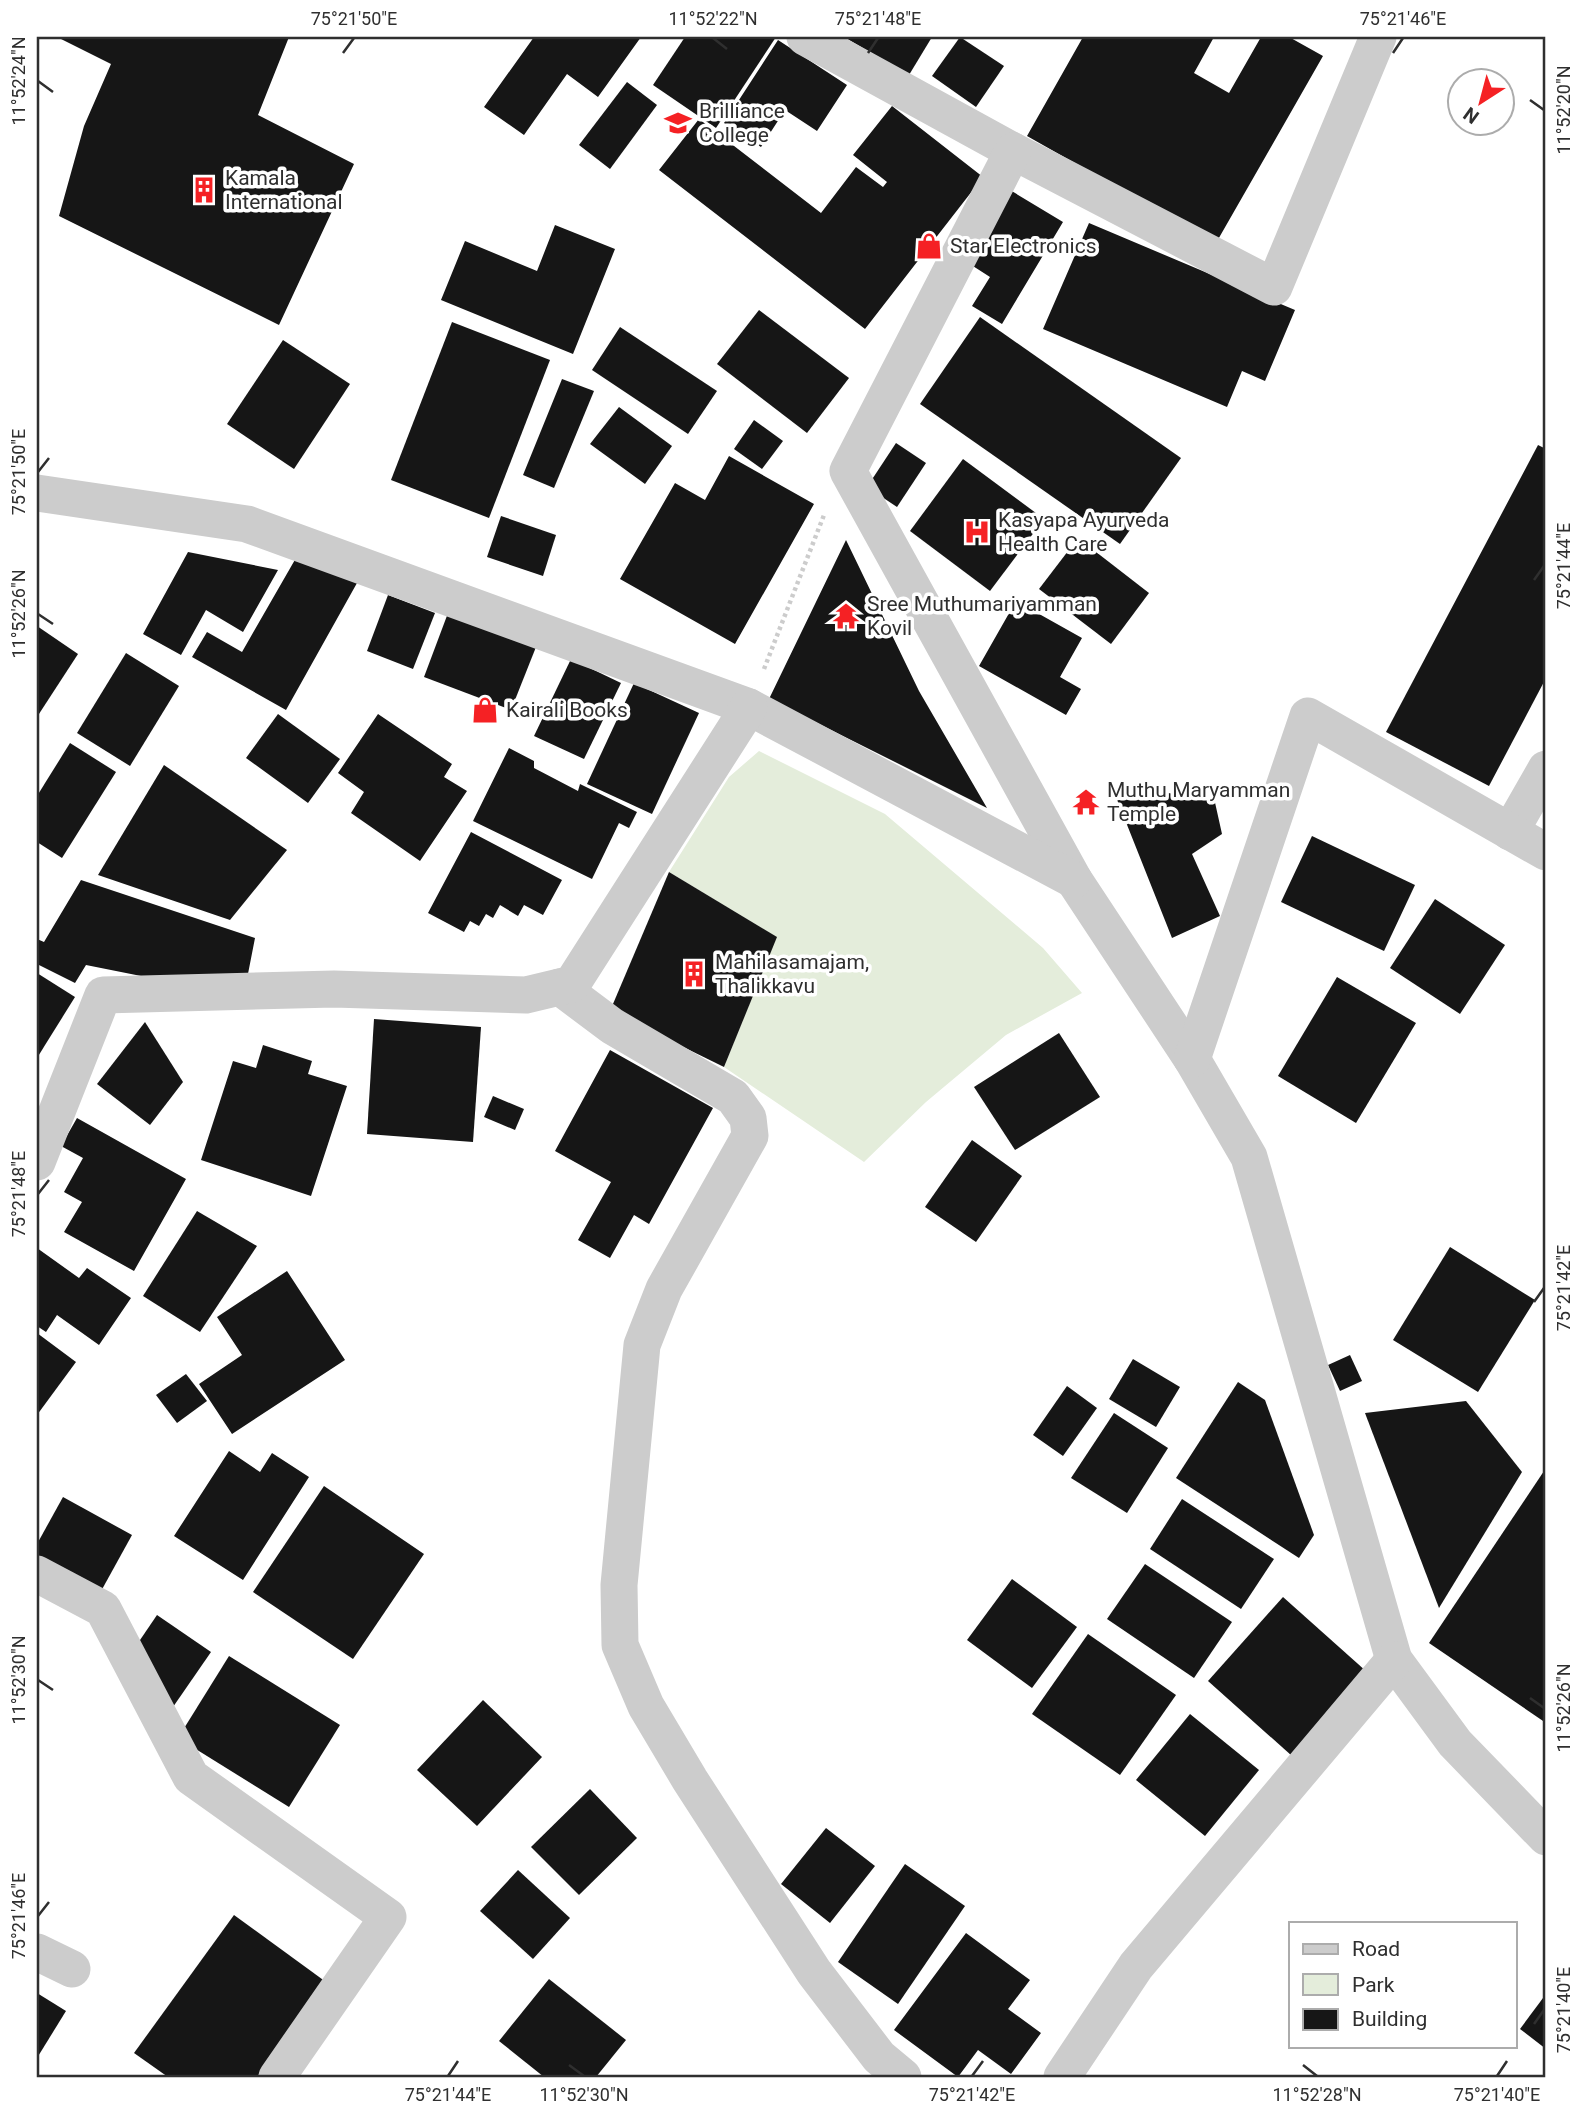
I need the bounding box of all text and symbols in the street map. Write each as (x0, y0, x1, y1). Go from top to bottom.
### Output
text: 75°21'50"E (311, 8, 397, 29)
text: 11°52'22"N (668, 8, 758, 29)
text: 75°21'48"E (835, 8, 921, 29)
text: 75°21'46"E (1360, 8, 1446, 29)
text: 11°52'24"N (8, 36, 29, 126)
text: 11°52'20"N (1553, 65, 1574, 155)
north arrow (1446, 66, 1516, 136)
place label: Brilliance College (699, 99, 785, 147)
text: N (1459, 102, 1483, 129)
school or university icon: Brilliance College (663, 108, 693, 138)
place label: Kamala International (225, 166, 343, 214)
building icon: Kamala International (189, 175, 219, 205)
shop icon: Star Electronics (914, 231, 944, 261)
place label: Star Electronics (950, 234, 1097, 258)
text: 75°21'50"E (8, 429, 29, 515)
place label: Kasyapa Ayurveda Health Care (998, 508, 1170, 556)
hospital icon: Kasyapa Ayurveda Health Care (962, 517, 992, 547)
text: 75°21'44"E (1553, 523, 1574, 609)
text: 11°52'26"N (8, 569, 29, 659)
place label: Sree Muthumariyamman Kovil (867, 592, 1097, 640)
temple icon: Sree Muthumariyamman Kovil (831, 601, 861, 631)
shop icon: Kairali Books (470, 695, 500, 725)
place label: Kairali Books (506, 698, 628, 722)
place label: Muthu Maryamman Temple (1107, 778, 1290, 826)
temple icon: Muthu Maryamman Temple (1071, 787, 1101, 817)
place label: Mahilasamajam, Thalikkavu (715, 950, 869, 998)
building icon: Mahilasamajam, Thalikkavu (679, 959, 709, 989)
text: 75°21'48"E (8, 1151, 29, 1237)
text: 75°21'42"E (1553, 1245, 1574, 1331)
text: 11°52'30"N (8, 1635, 29, 1725)
text: 11°52'26"N (1553, 1663, 1574, 1753)
text: 75°21'46"E (8, 1873, 29, 1959)
legend (1289, 1922, 1516, 2048)
text: Road (1352, 1937, 1400, 1961)
text: 75°21'40"E (1553, 1967, 1574, 2053)
text: Park (1352, 1973, 1395, 1997)
text: Building (1352, 2007, 1427, 2031)
text: 75°21'44"E (405, 2084, 491, 2105)
text: 11°52'30"N (539, 2084, 629, 2105)
text: 75°21'42"E (929, 2084, 1015, 2105)
text: 11°52'28"N (1272, 2084, 1362, 2105)
text: 75°21'40"E (1454, 2084, 1540, 2105)

